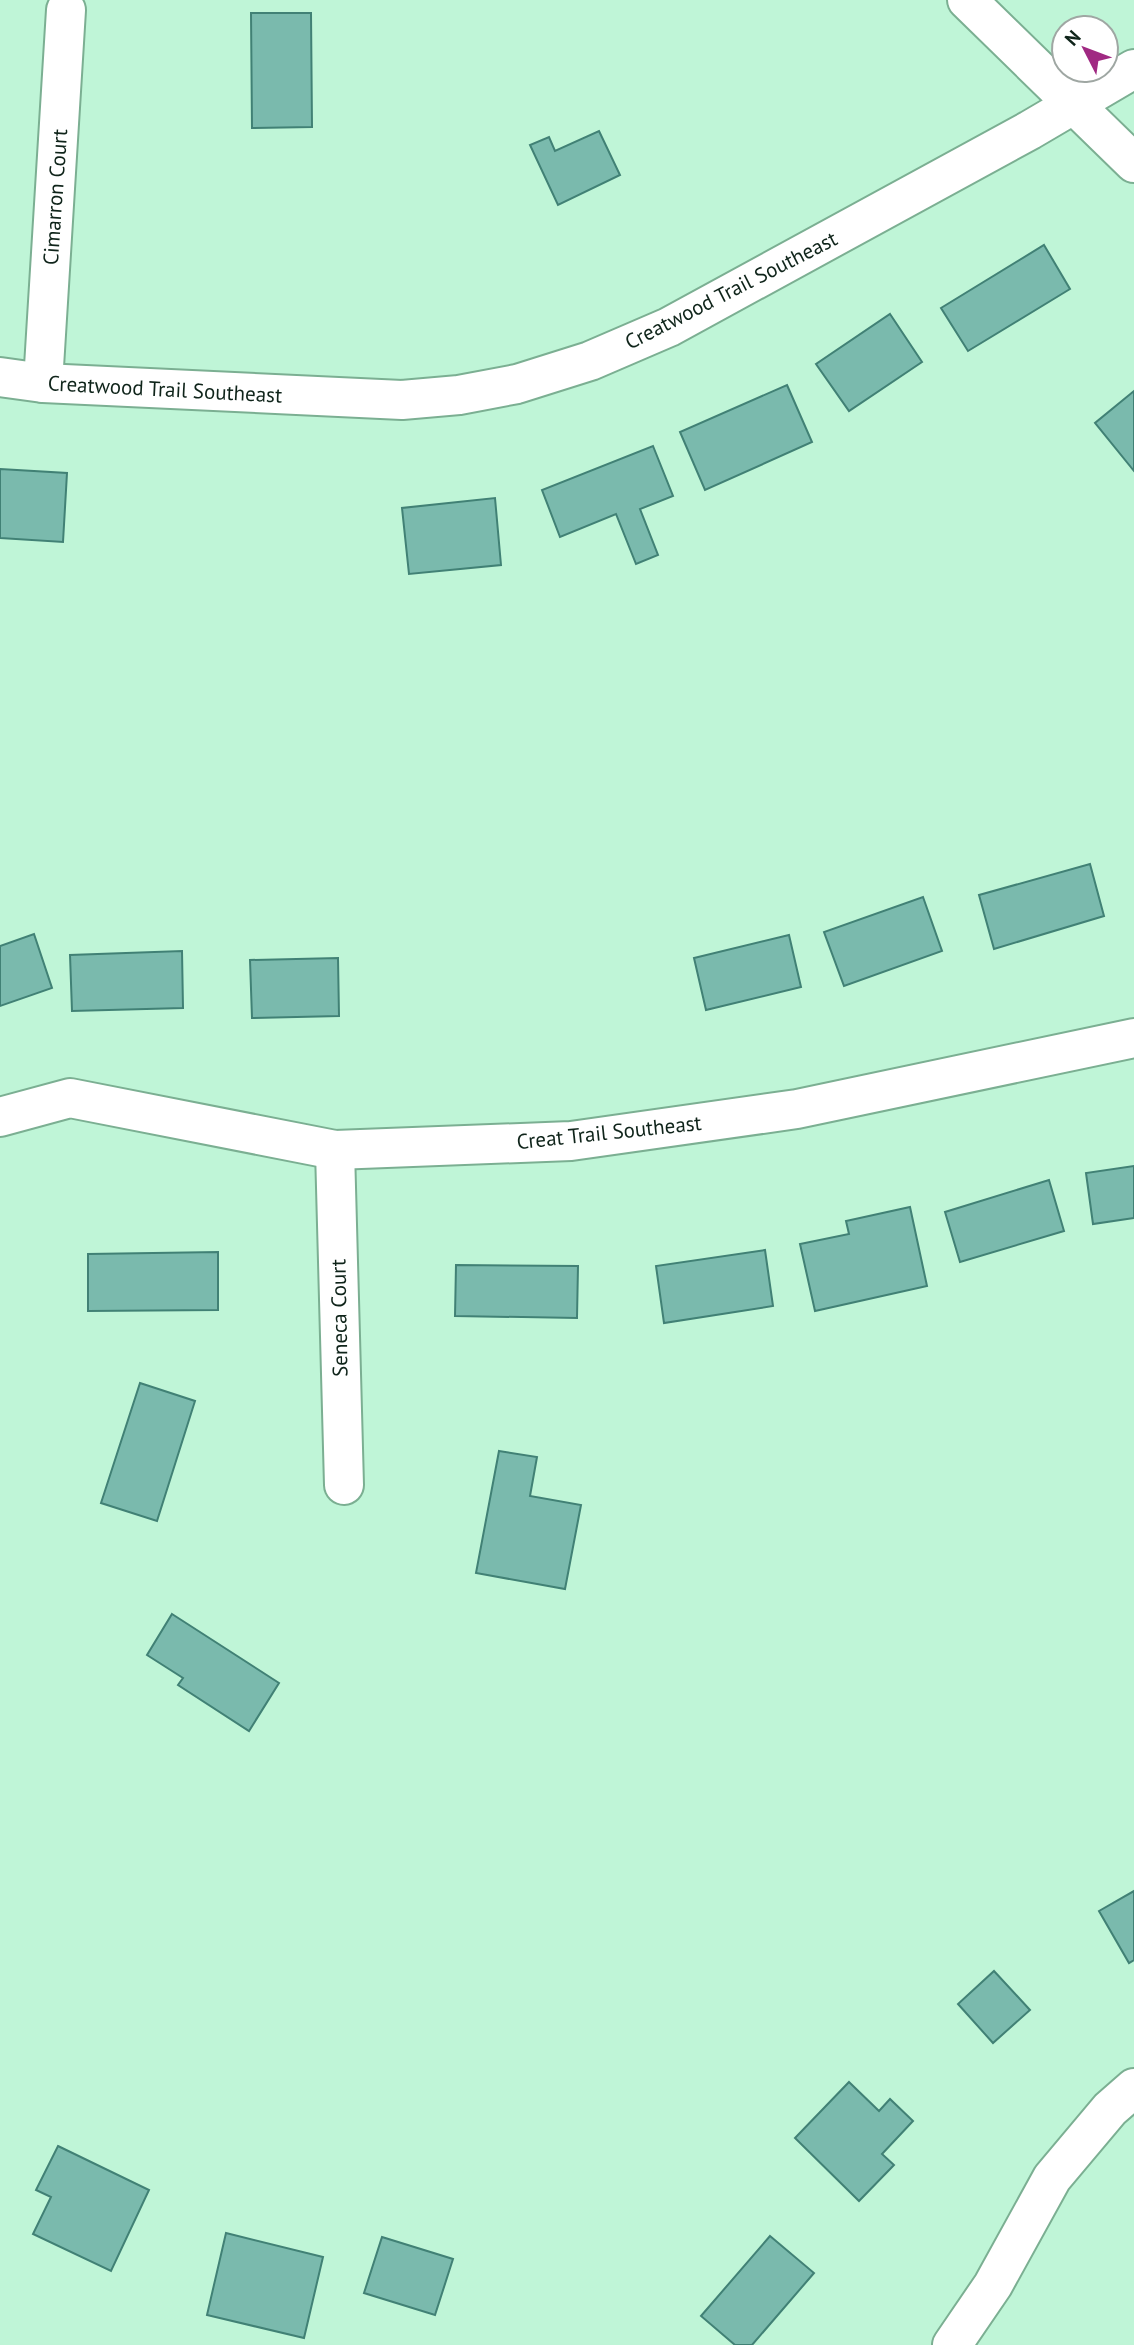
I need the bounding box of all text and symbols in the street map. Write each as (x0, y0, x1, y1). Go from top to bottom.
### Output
north arrow (1050, 14, 1120, 84)
text: N (1059, 25, 1085, 50)
street label: Cimarron Court (37, 128, 73, 266)
street label: Creatwood Trail Southeast (620, 225, 842, 355)
street label: Creatwood Trail Southeast (47, 369, 283, 409)
street label: Creat Trail Southeast (515, 1109, 703, 1155)
street label: Seneca Court (324, 1259, 354, 1377)

